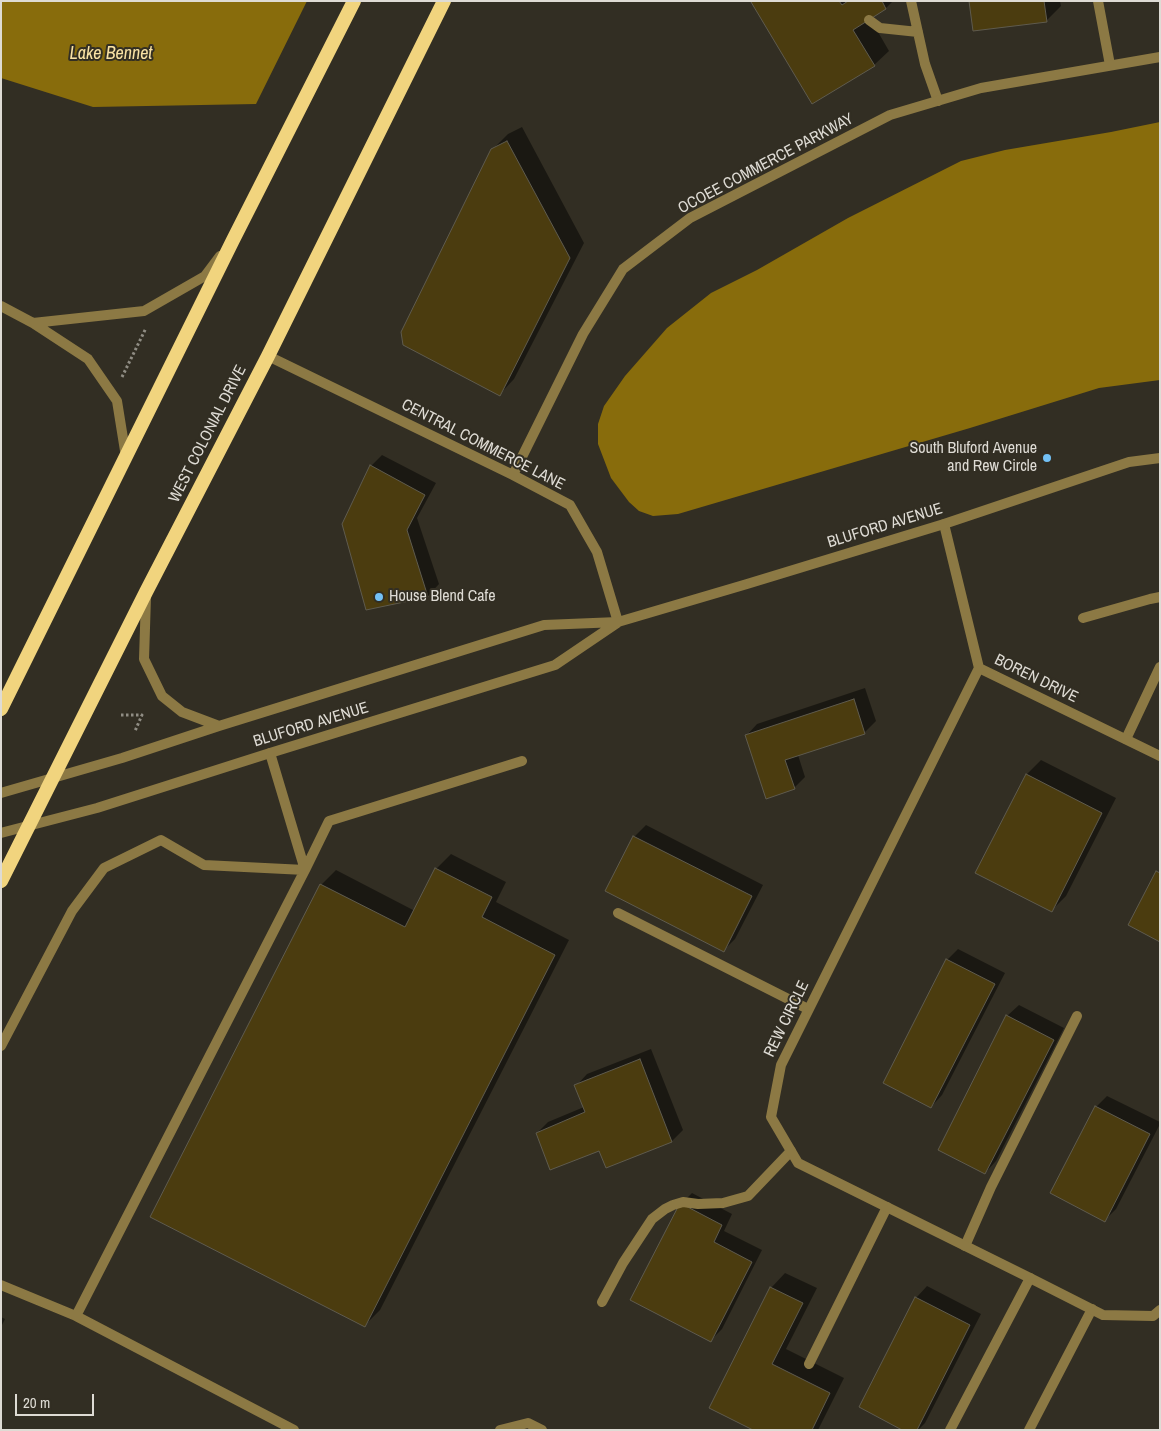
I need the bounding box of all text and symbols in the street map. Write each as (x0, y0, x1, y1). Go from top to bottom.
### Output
water label: Lake Bennet (70, 43, 152, 65)
street label: OCOEE COMMERCE PARKWAY (675, 110, 857, 218)
street label: WEST COLONIAL DRIVE (165, 362, 251, 506)
street label: CENTRAL COMMERCE LANE (398, 395, 568, 495)
place label: South Bluford Avenue and Rew Circle (910, 439, 1037, 477)
marker: South Bluford Avenue and Rew Circle (1041, 452, 1053, 464)
street label: BLUFORD AVENUE (825, 499, 945, 553)
place label: House Blend Cafe (389, 587, 495, 607)
marker: House Blend Cafe (373, 591, 385, 603)
street label: BOREN DRIVE (991, 651, 1081, 707)
street label: BLUFORD AVENUE (251, 698, 371, 752)
street label: REW CIRCLE (760, 978, 814, 1060)
scale bar (18, 1384, 96, 1416)
text: 20 m (23, 1392, 50, 1413)

